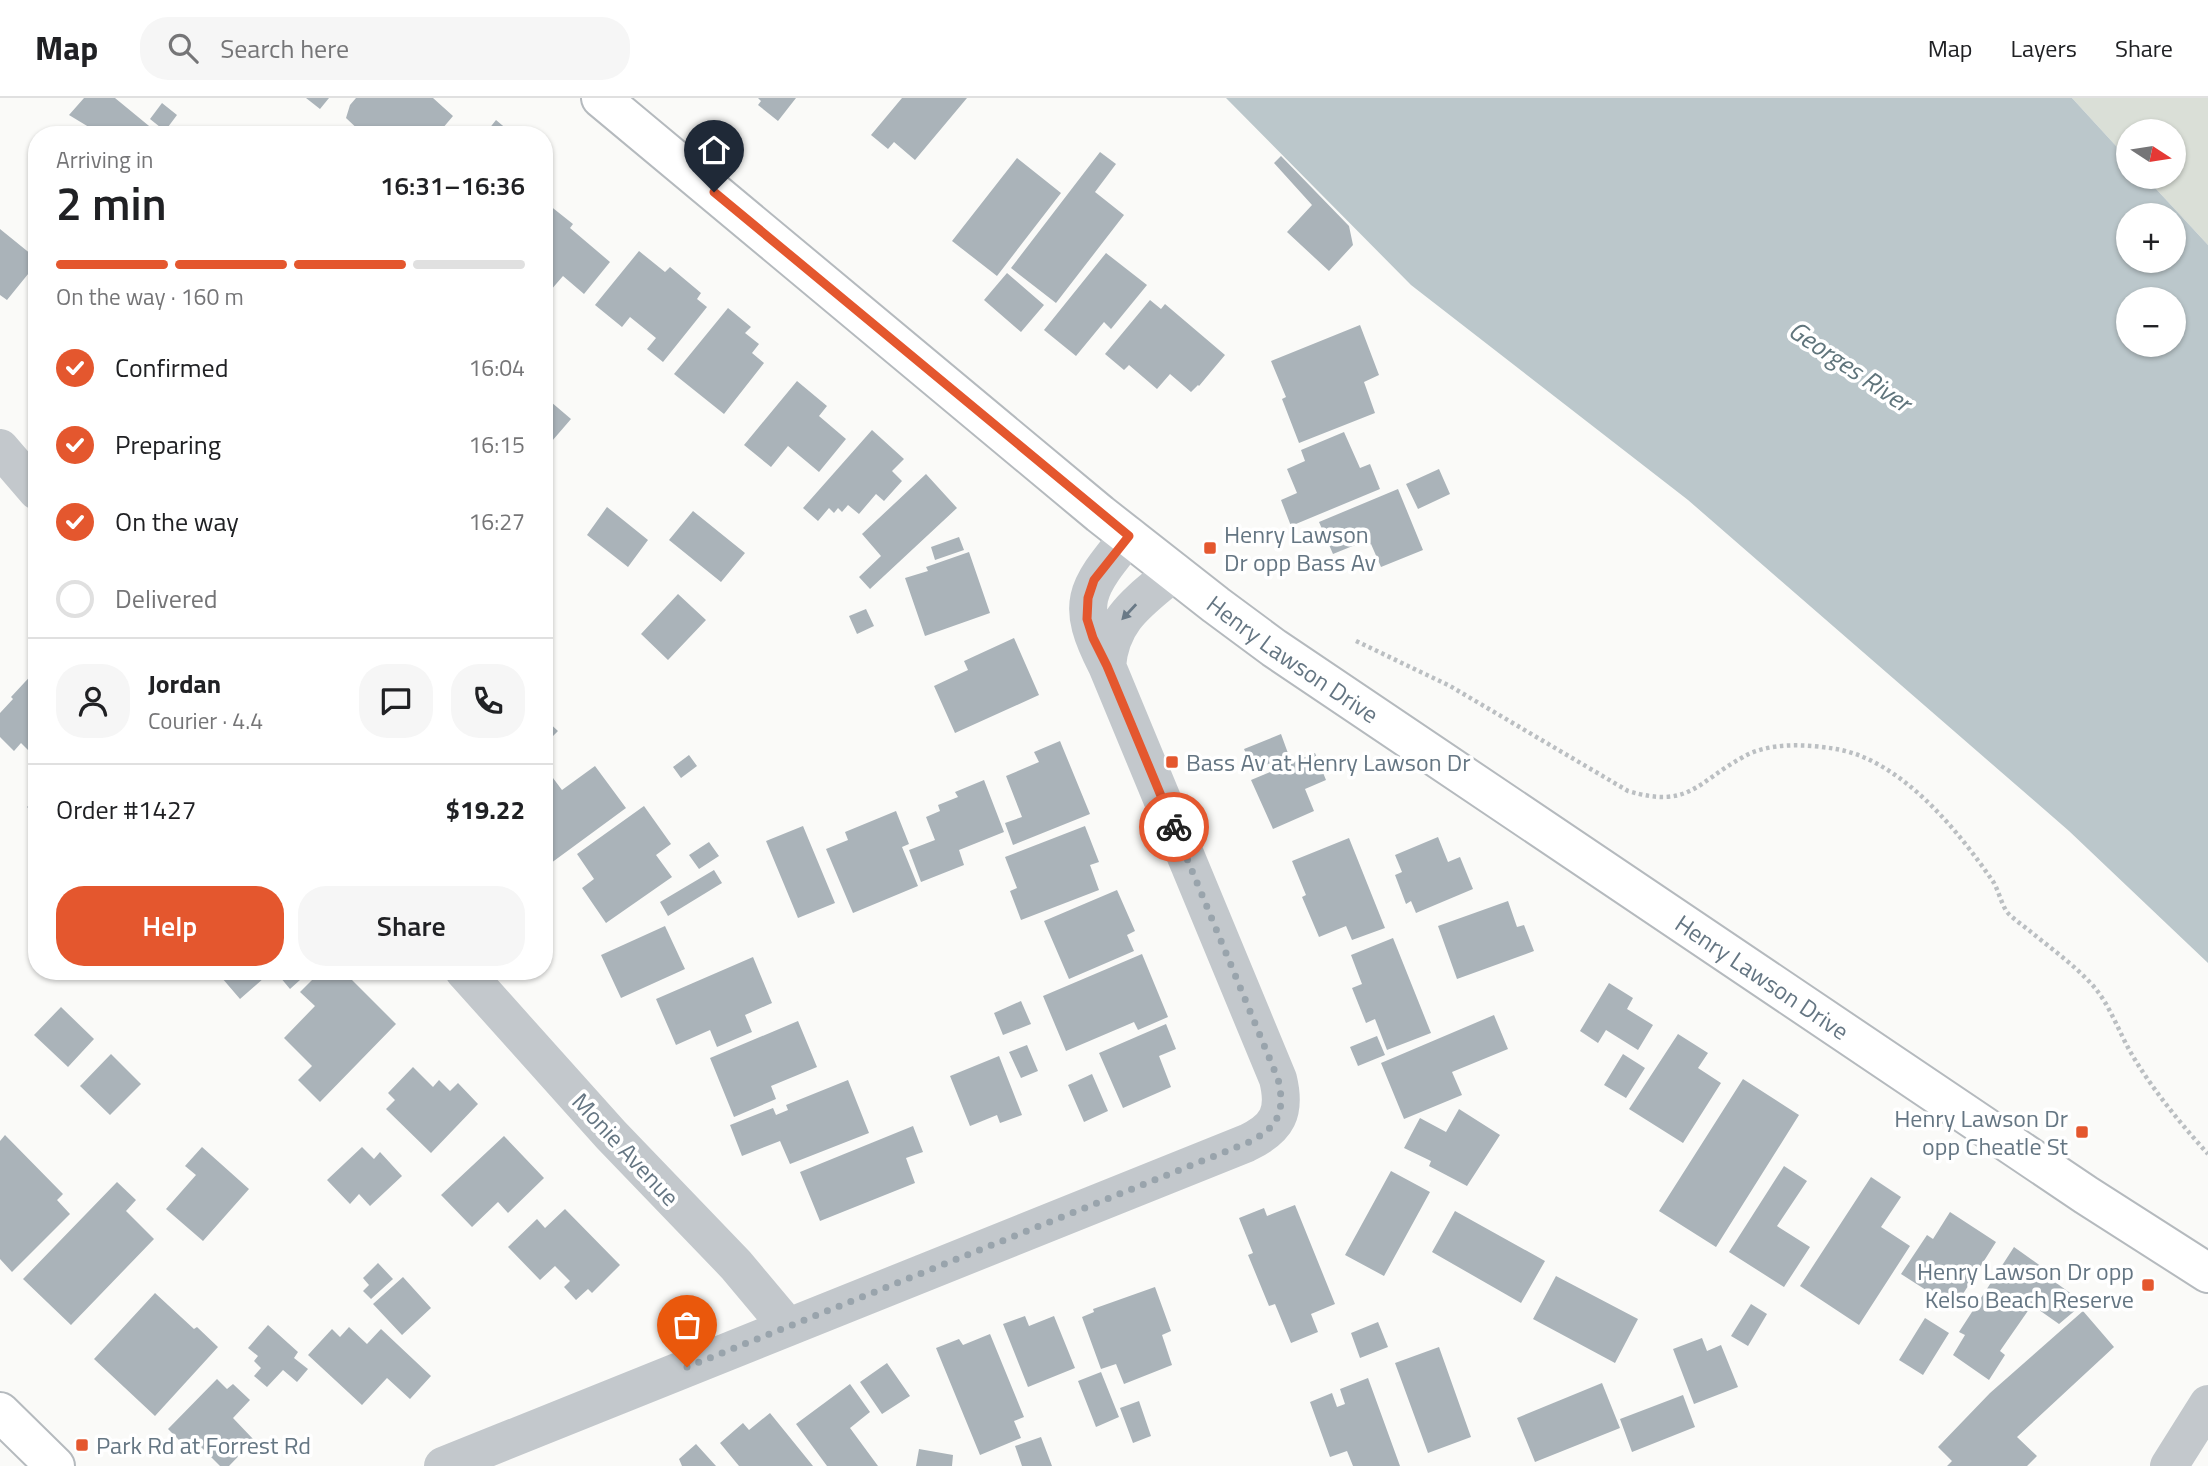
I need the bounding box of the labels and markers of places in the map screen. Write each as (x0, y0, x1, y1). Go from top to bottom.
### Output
pin (684, 120, 744, 192)
place label: Henry Lawson Dr opp Bass Av (1224, 516, 1376, 580)
marker: Henry Lawson Dr opp Bass Av (1202, 540, 1218, 556)
place label: Bass Av at Henry Lawson Dr (1186, 744, 1471, 780)
marker: Bass Av at Henry Lawson Dr (1164, 754, 1180, 770)
place label: Henry Lawson Dr opp Cheatle St (1894, 1100, 2069, 1164)
marker: Henry Lawson Dr opp Cheatle St (2074, 1124, 2090, 1140)
place label: Henry Lawson Dr opp Kelso Beach Reserve (1917, 1253, 2134, 1317)
marker: Henry Lawson Dr opp Kelso Beach Reserve (2140, 1277, 2156, 1293)
pin (657, 1295, 717, 1367)
place label: Park Rd at Forrest Rd (96, 1427, 311, 1463)
marker: Park Rd at Forrest Rd (74, 1437, 90, 1453)

